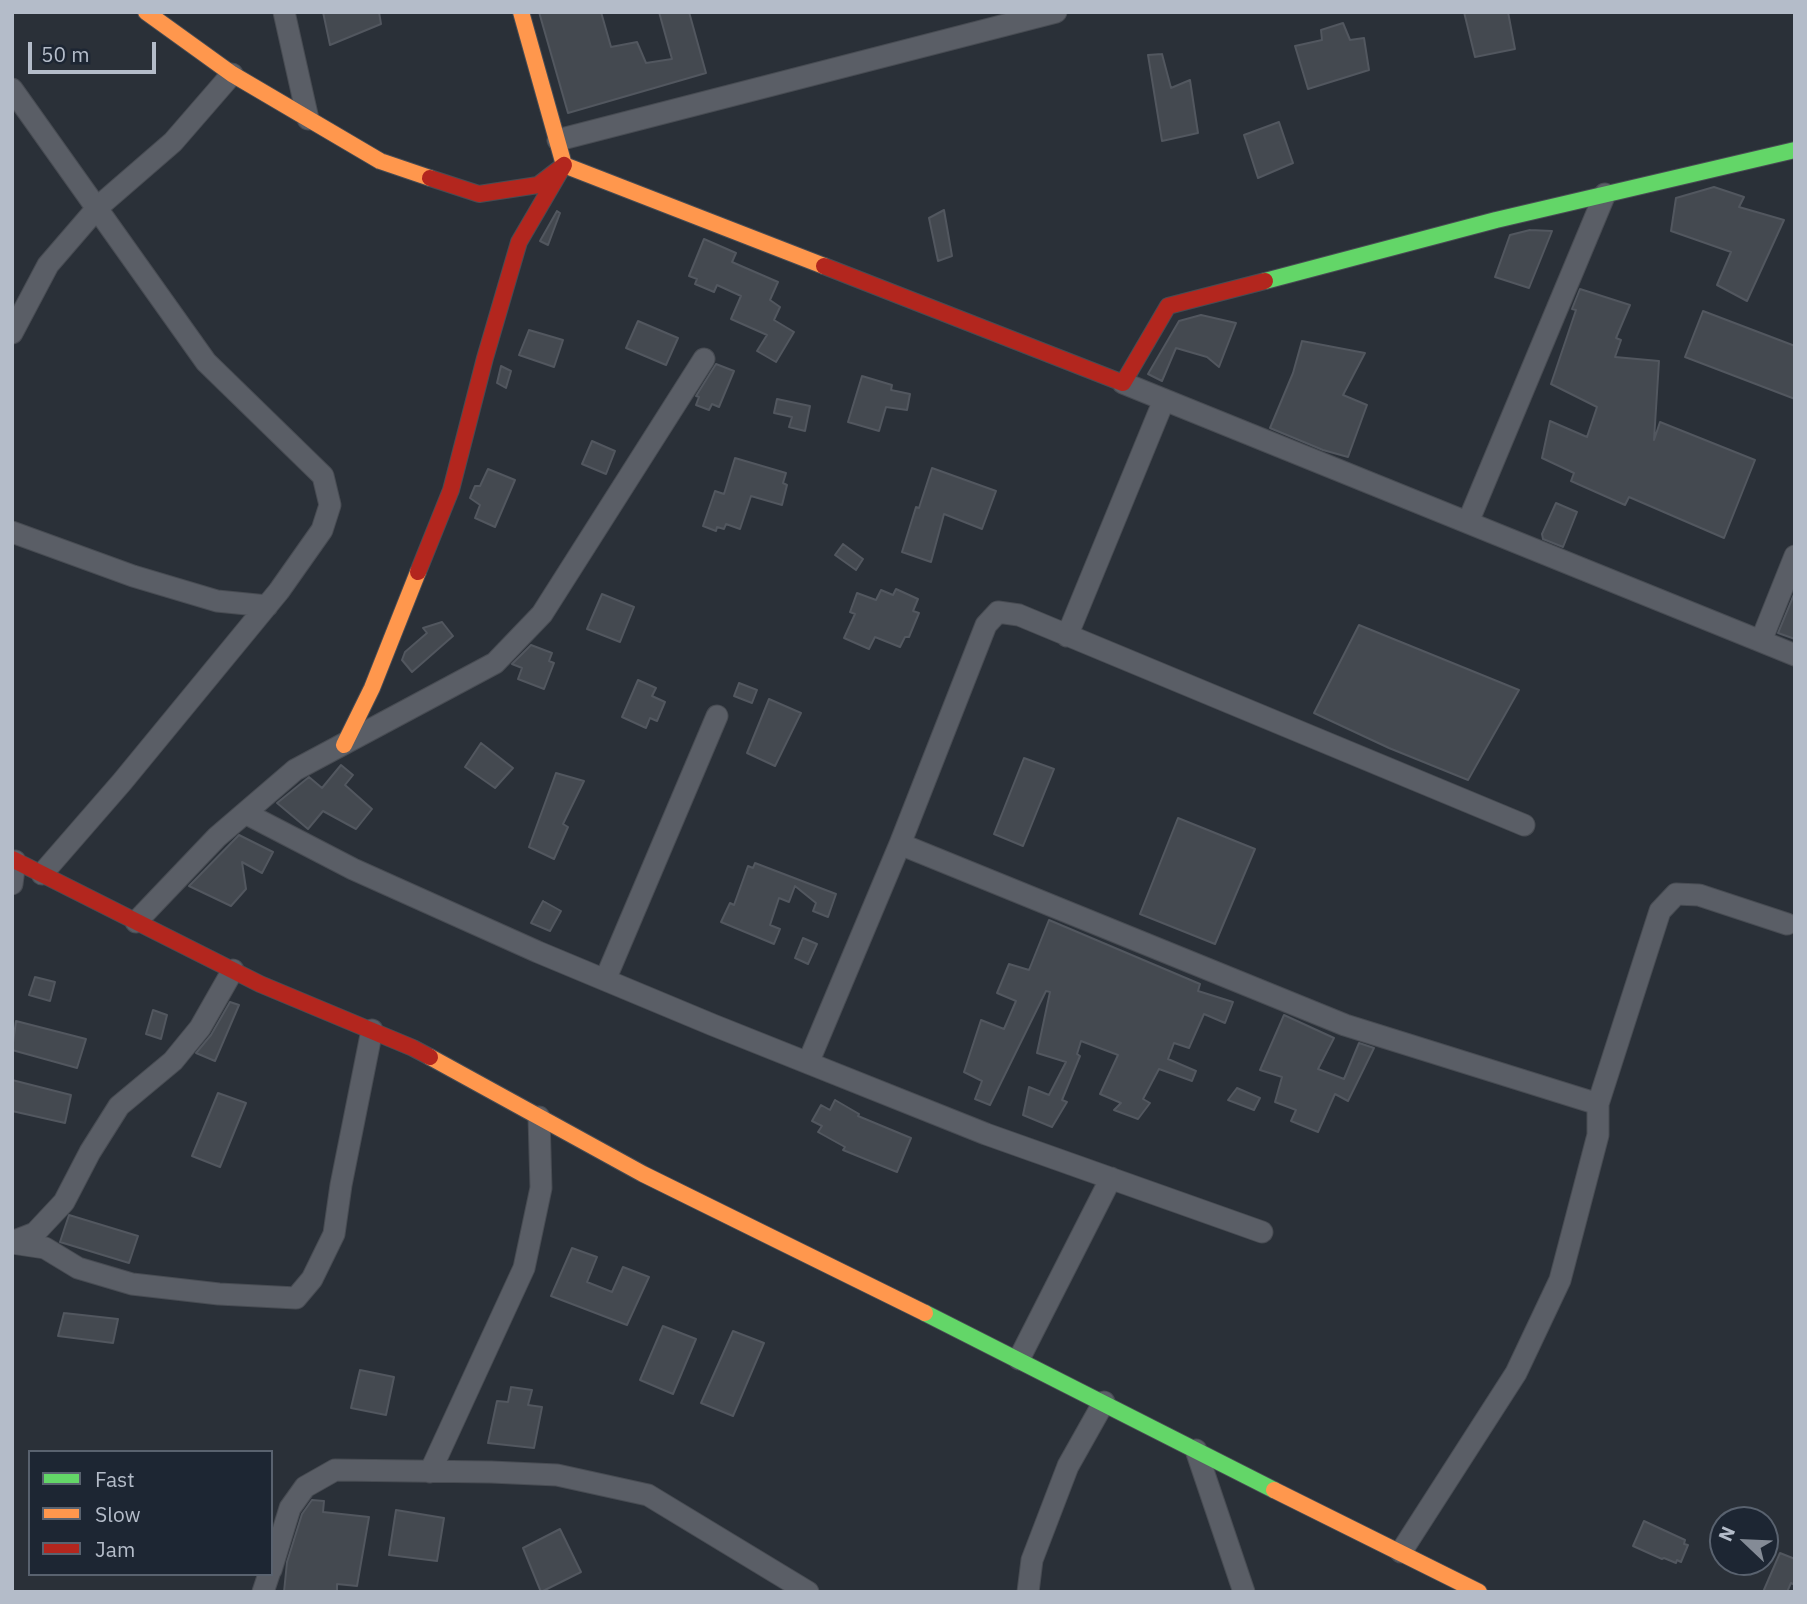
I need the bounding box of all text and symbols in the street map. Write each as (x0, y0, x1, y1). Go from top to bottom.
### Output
scale bar (32, 28, 159, 72)
text: 50 m (41, 40, 90, 68)
legend (28, 1450, 273, 1576)
text: Fast (95, 1465, 135, 1493)
text: Slow (95, 1500, 141, 1528)
north arrow (1709, 1506, 1779, 1576)
text: N (1713, 1523, 1740, 1545)
text: Jam (95, 1535, 135, 1563)

